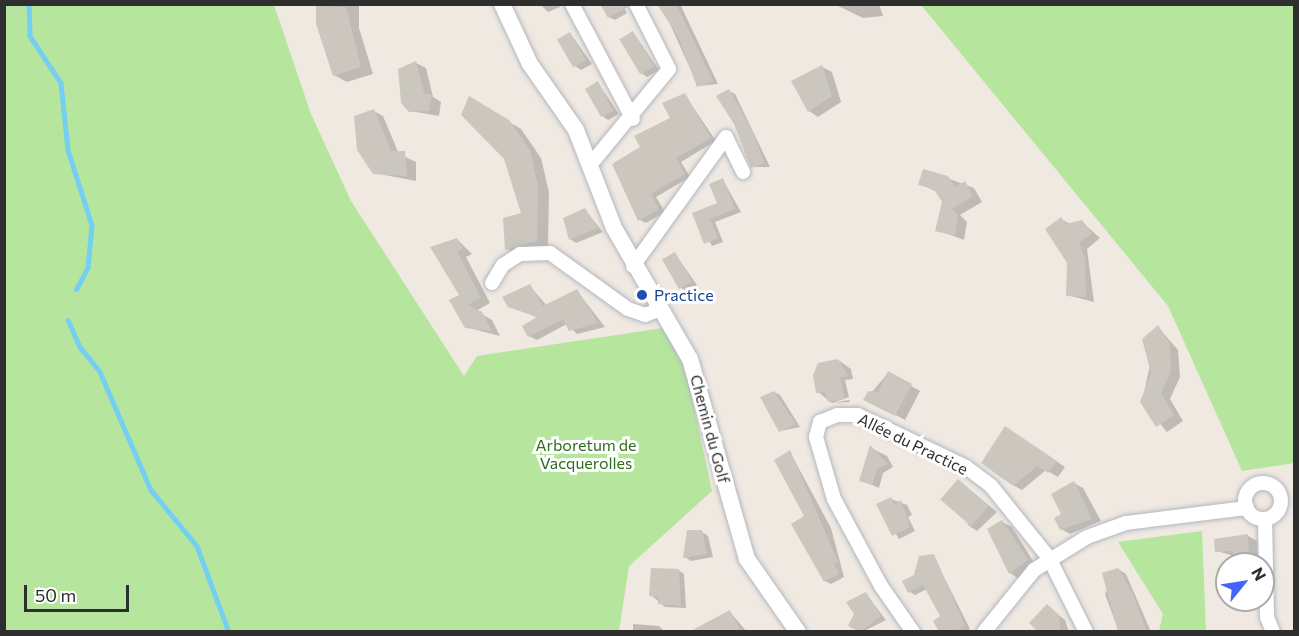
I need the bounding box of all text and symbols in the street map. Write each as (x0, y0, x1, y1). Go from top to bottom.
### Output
place label: Practice (654, 285, 714, 305)
marker: Practice (635, 288, 649, 302)
street label: Chemin du Golf (686, 373, 734, 485)
street label: Allée du Practice (855, 409, 971, 479)
park label: Arboretum de Vacquerolles (535, 435, 637, 473)
north arrow (1215, 552, 1275, 612)
text: N (1248, 564, 1271, 584)
scale bar (27, 573, 132, 611)
text: 50 m (35, 584, 76, 606)

